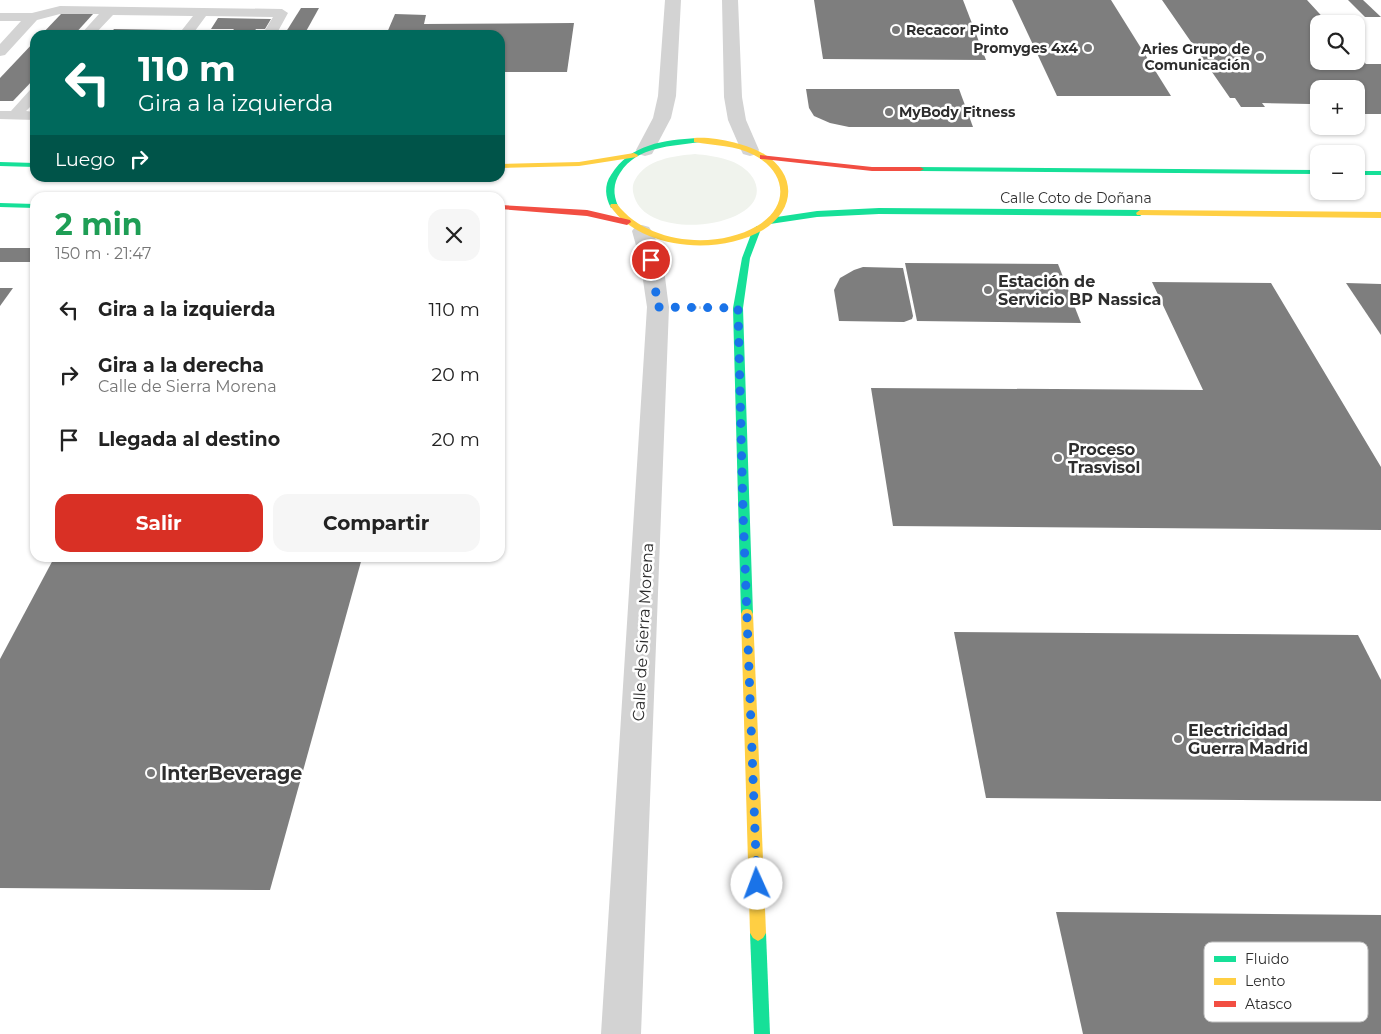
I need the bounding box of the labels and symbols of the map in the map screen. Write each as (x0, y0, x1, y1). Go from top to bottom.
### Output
place label: Recacor Pinto (906, 21, 1009, 39)
marker: Recacor Pinto (890, 24, 902, 36)
place label: Promyges 4x4 (973, 39, 1078, 57)
place label: Aries Grupo de Comunicación (1140, 40, 1250, 74)
marker: Promyges 4x4 (1082, 42, 1094, 54)
marker: Aries Grupo de Comunicación (1254, 51, 1266, 63)
place label: MyBody Fitness (899, 103, 1016, 121)
marker: MyBody Fitness (883, 106, 895, 118)
street label: Calle Coto de Doñana (1000, 189, 1152, 207)
pin (630, 239, 672, 281)
place label: Estación de Servicio BP Nassica (998, 272, 1161, 309)
marker: Estación de Servicio BP Nassica (982, 284, 994, 296)
place label: Proceso Trasvisol (1068, 440, 1140, 477)
marker: Proceso Trasvisol (1052, 452, 1064, 464)
street label: Calle de Sierra Morena (629, 542, 657, 722)
place label: Electricidad Guerra Madrid (1188, 721, 1308, 758)
marker: Electricidad Guerra Madrid (1172, 733, 1184, 745)
place label: InterBeverage (161, 762, 302, 785)
marker: InterBeverage (145, 767, 157, 779)
position arrow (730, 857, 782, 909)
legend (1204, 942, 1368, 1022)
text: Fluido (1245, 950, 1289, 968)
text: Lento (1245, 972, 1285, 990)
text: Atasco (1245, 995, 1292, 1013)

